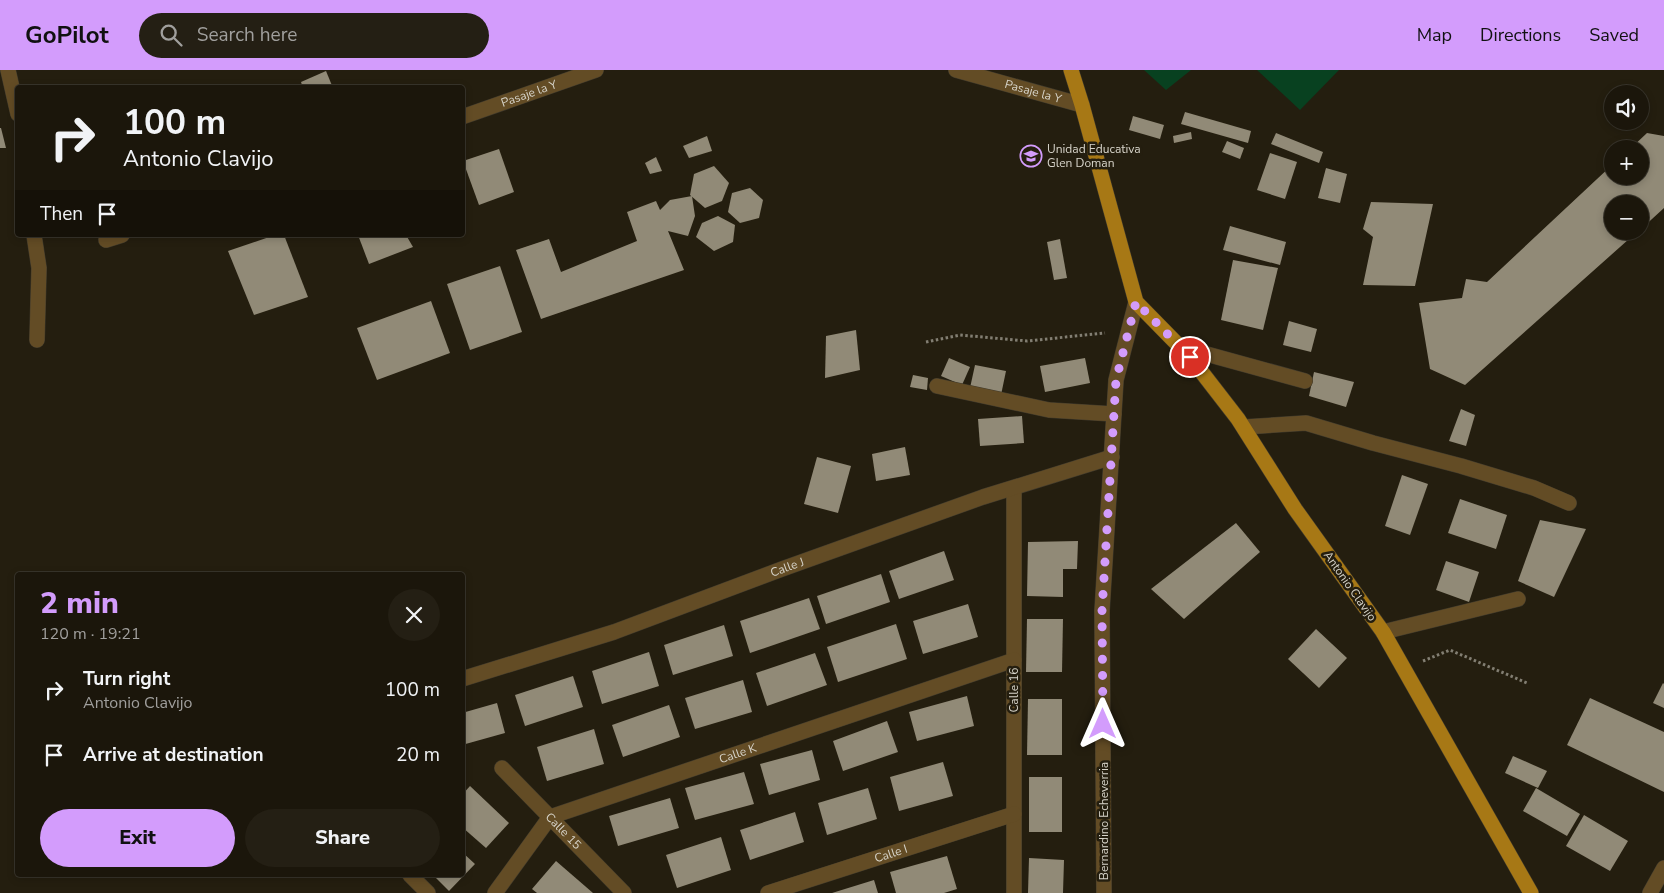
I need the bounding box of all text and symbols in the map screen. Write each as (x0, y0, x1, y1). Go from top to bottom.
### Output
search box (139, 13, 489, 58)
text: GoPilot (25, 19, 109, 51)
icon: search (157, 21, 185, 49)
text: Search here (197, 22, 297, 48)
text: Map (1417, 23, 1452, 47)
text: Directions (1480, 23, 1561, 47)
text: Saved (1589, 23, 1639, 47)
street label: Pasaje la Y (499, 76, 560, 111)
street label: Pasaje la Y (1003, 76, 1064, 107)
map controls (1604, 85, 1649, 240)
button: sound (1604, 85, 1649, 130)
text: 100 m (123, 99, 226, 146)
icon: right (40, 105, 105, 170)
button: + (1604, 140, 1649, 185)
place label: Unidad Educativa Glen Doman (1047, 141, 1141, 171)
text: Antonio Clavijo (123, 144, 274, 174)
school or university icon: Unidad Educativa Glen Doman (1019, 144, 1043, 168)
button: − (1604, 195, 1649, 240)
icon: arrive (93, 200, 121, 228)
text: Then (40, 201, 83, 227)
pin (1169, 336, 1211, 378)
icon: arrive (1176, 343, 1204, 371)
street label: Antonio Clavijo (1320, 548, 1380, 624)
street label: Calle J (768, 554, 806, 581)
text: 2 min (40, 583, 119, 624)
button: close (388, 589, 440, 641)
text: 120 m · 19:21 (40, 623, 141, 645)
text: Turn right (83, 666, 170, 692)
street label: Calle 16 (1006, 667, 1022, 713)
icon: right (40, 676, 68, 704)
text: 100 m (385, 677, 440, 703)
text: Antonio Clavijo (83, 692, 193, 714)
position arrow (1076, 697, 1128, 749)
street label: Calle K (717, 740, 759, 767)
icon: arrive (40, 741, 68, 769)
text: Arrive at destination (83, 742, 264, 768)
text: 20 m (396, 742, 440, 768)
street label: Bernardino Echeverria (1096, 762, 1112, 880)
button: Exit (40, 809, 235, 867)
button: Share (245, 809, 440, 867)
street label: Calle 15 (542, 809, 585, 853)
street label: Calle I (872, 841, 909, 866)

